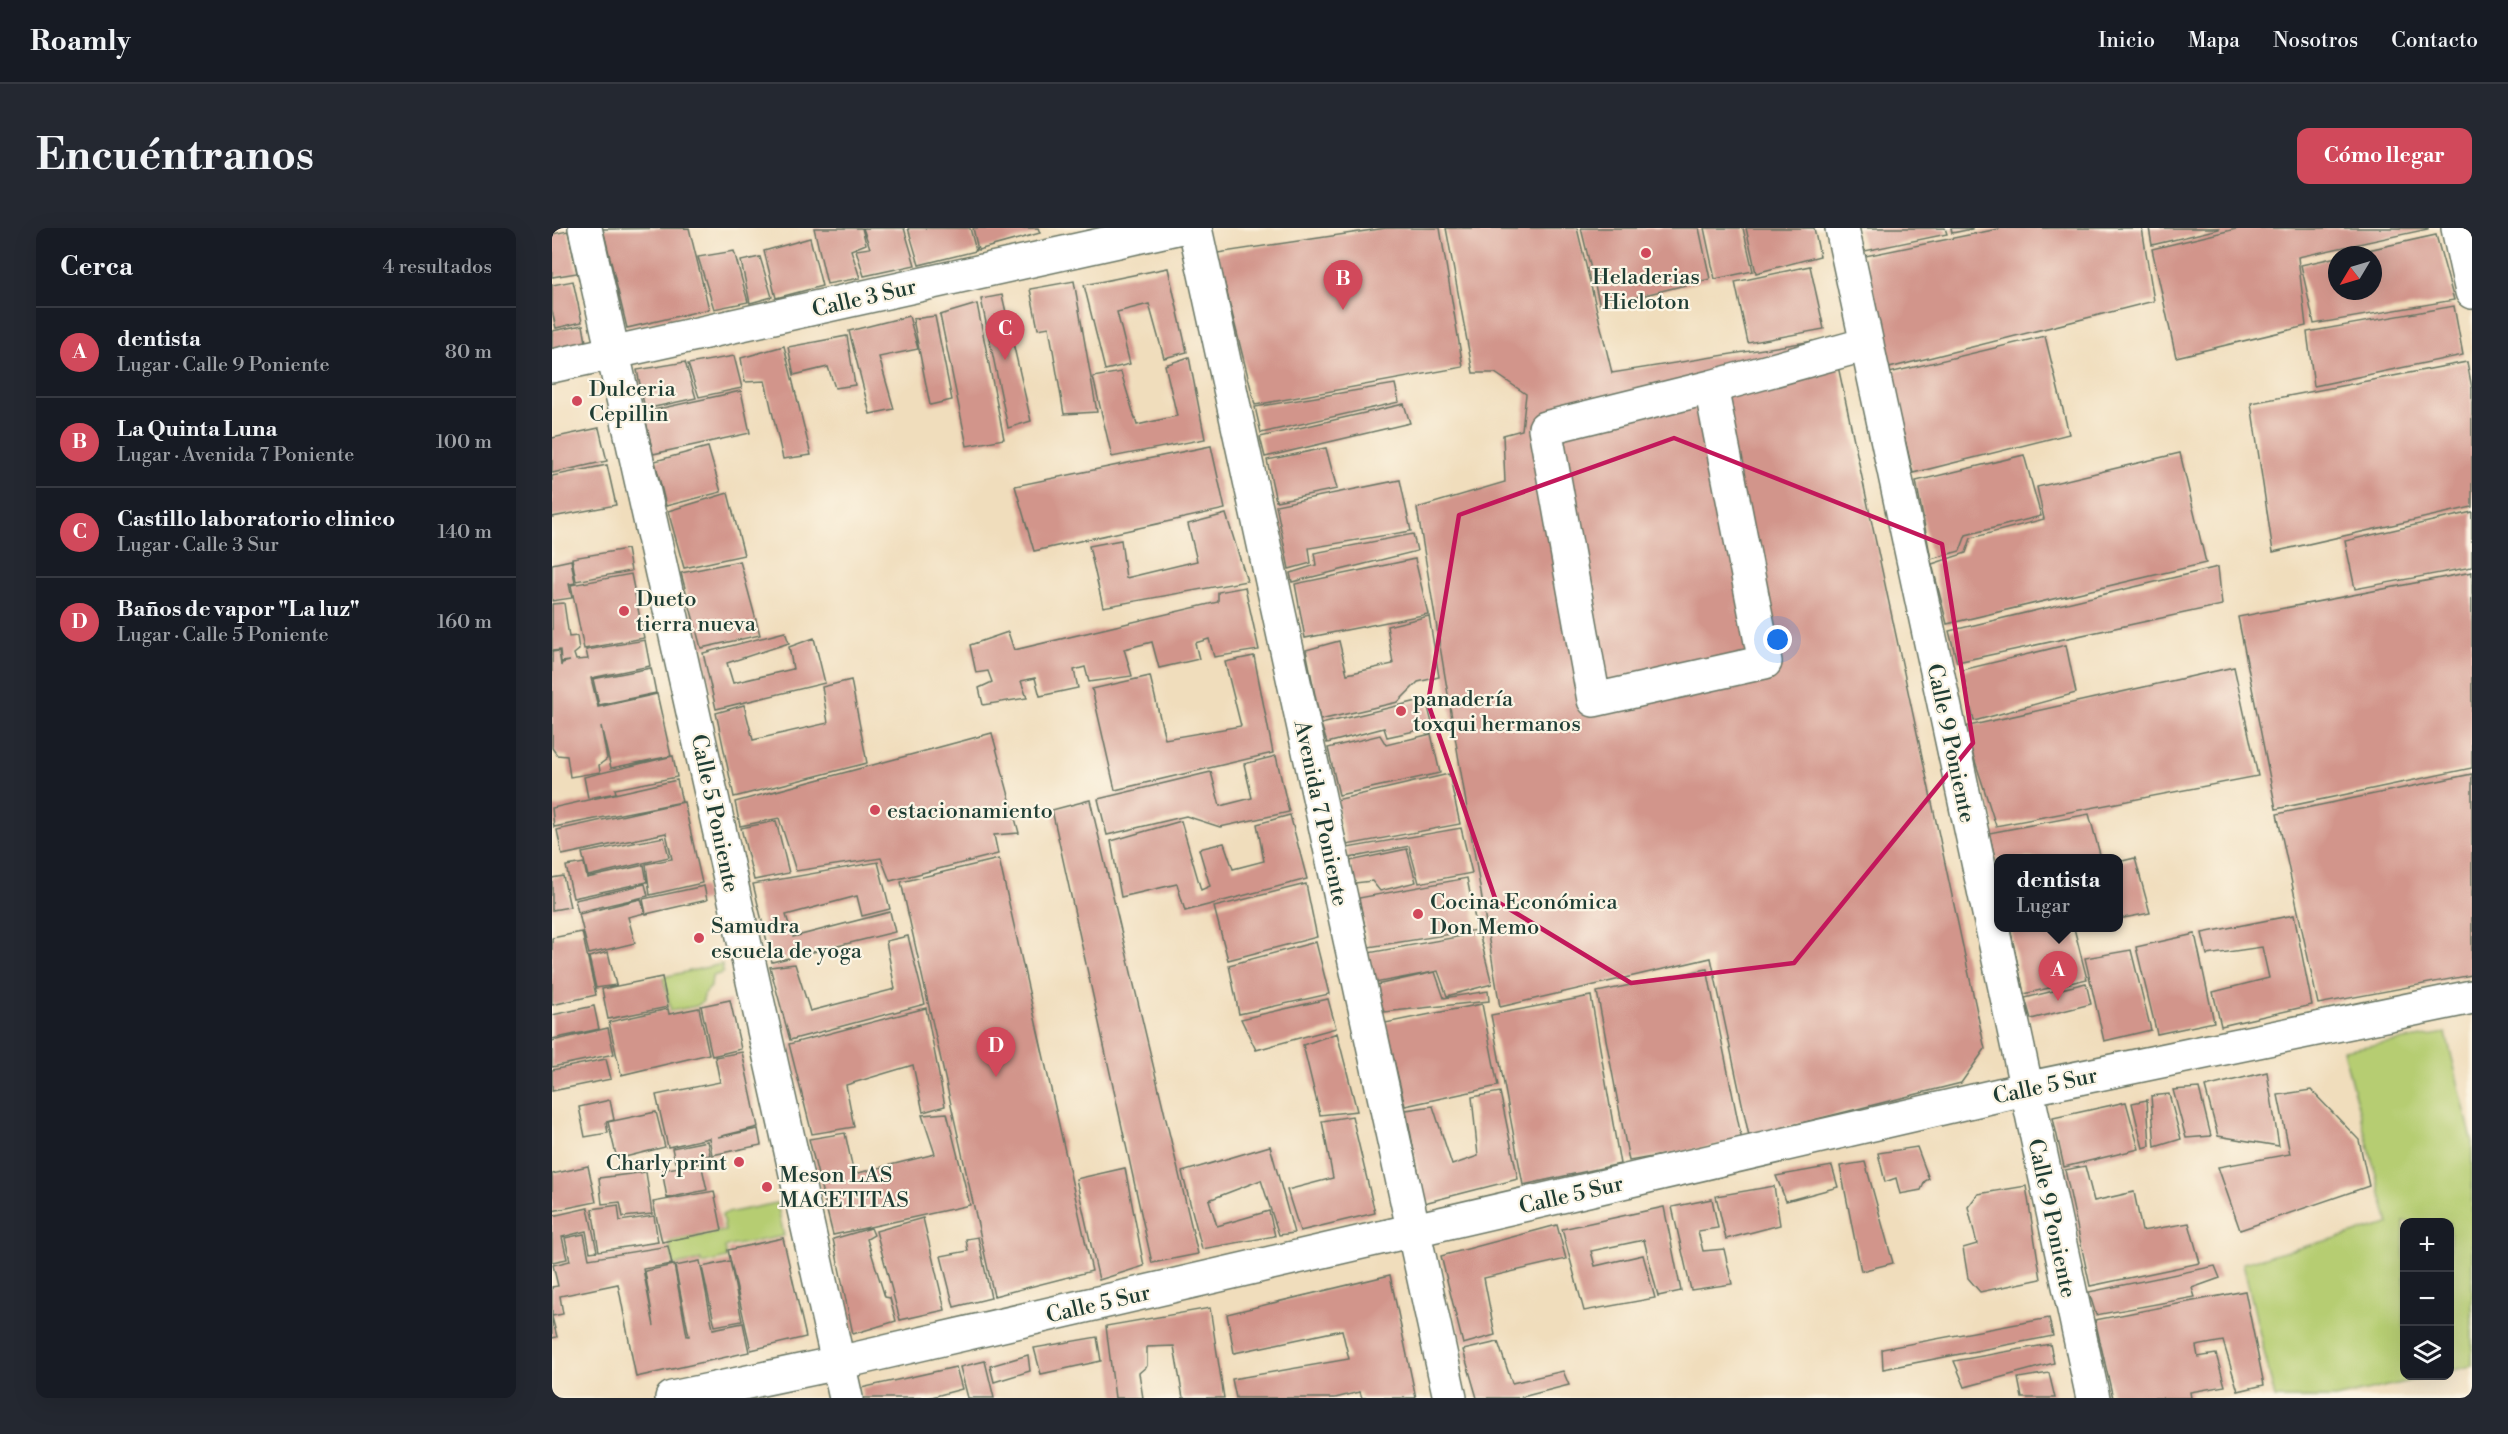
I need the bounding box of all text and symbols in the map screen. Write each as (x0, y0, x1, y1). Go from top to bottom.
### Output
text: Roamly (30, 24, 131, 59)
text: Inicio (2098, 28, 2155, 54)
text: Mapa (2188, 28, 2240, 54)
text: Nosotros (2273, 28, 2358, 54)
text: Contacto (2391, 28, 2478, 54)
button: Cómo llegar (2297, 128, 2472, 184)
text: Encuéntranos (36, 130, 314, 183)
marker: Heladerias Hieloton (1639, 246, 1653, 260)
north arrow (2328, 246, 2382, 300)
text: Cerca (60, 251, 133, 283)
text: 4 resultados (382, 255, 492, 280)
pin: B (1324, 260, 1362, 310)
place label: Heladerias Hieloton (1592, 264, 1700, 316)
street label: Calle 3 Sur (810, 273, 919, 324)
pin: C (986, 310, 1024, 360)
text: dentista (117, 326, 201, 353)
text: A (72, 340, 87, 365)
text: 80 m (445, 340, 492, 365)
text: Lugar · Calle 9 Poniente (117, 353, 330, 378)
place label: Dulceria Cepillin (589, 376, 677, 428)
marker: Dulceria Cepillin (570, 394, 584, 408)
text: La Quinta Luna (117, 416, 278, 443)
text: B (72, 430, 87, 455)
text: 100 m (436, 430, 492, 455)
text: Lugar · Avenida 7 Poniente (117, 443, 354, 468)
text: Castillo laboratorio clinico (117, 506, 395, 533)
text: C (72, 520, 87, 545)
text: 140 m (437, 520, 492, 545)
text: Lugar · Calle 3 Sur (117, 533, 279, 558)
place label: Dueto tierra nueva (636, 586, 757, 638)
text: Baños de vapor "La luz" (117, 596, 360, 623)
marker: Dueto tierra nueva (617, 604, 631, 618)
text: D (72, 610, 87, 635)
text: 160 m (437, 610, 492, 635)
text: Lugar · Calle 5 Poniente (117, 623, 329, 648)
your location (1763, 625, 1792, 654)
street label: Calle 9 Poniente (1920, 661, 1981, 825)
place label: panadería toxqui hermanos (1413, 686, 1581, 738)
marker: panadería toxqui hermanos (1394, 704, 1408, 718)
street label: Avenida 7 Poniente (1287, 717, 1353, 909)
street label: Calle 5 Poniente (685, 732, 744, 895)
place label: estacionamiento (887, 798, 1053, 825)
marker: estacionamiento (868, 803, 882, 817)
popup (1994, 854, 2123, 932)
text: dentista (2016, 867, 2101, 894)
place label: Cocina Económica Don Memo (1430, 889, 1618, 941)
text: Lugar (2016, 894, 2070, 919)
marker: Cocina Económica Don Memo (1411, 907, 1425, 921)
place label: Samudra escuela de yoga (711, 913, 863, 965)
marker: Samudra escuela de yoga (692, 931, 706, 945)
pin: A (2038, 952, 2078, 1001)
pin: D (976, 1028, 1016, 1077)
street label: Calle 5 Sur (1991, 1062, 2100, 1111)
street label: Calle 9 Poniente (2021, 1136, 2082, 1300)
place label: Charly print (606, 1150, 727, 1177)
marker: Charly print (732, 1155, 746, 1169)
place label: Meson LAS MACETITAS (779, 1162, 909, 1214)
street label: Calle 5 Sur (1517, 1170, 1626, 1221)
marker: Meson LAS MACETITAS (760, 1180, 774, 1194)
map controls (2400, 1218, 2454, 1380)
button: + (2400, 1218, 2454, 1272)
button: − (2400, 1272, 2454, 1326)
street label: Calle 5 Sur (1044, 1279, 1153, 1330)
button: layers (2400, 1326, 2454, 1380)

